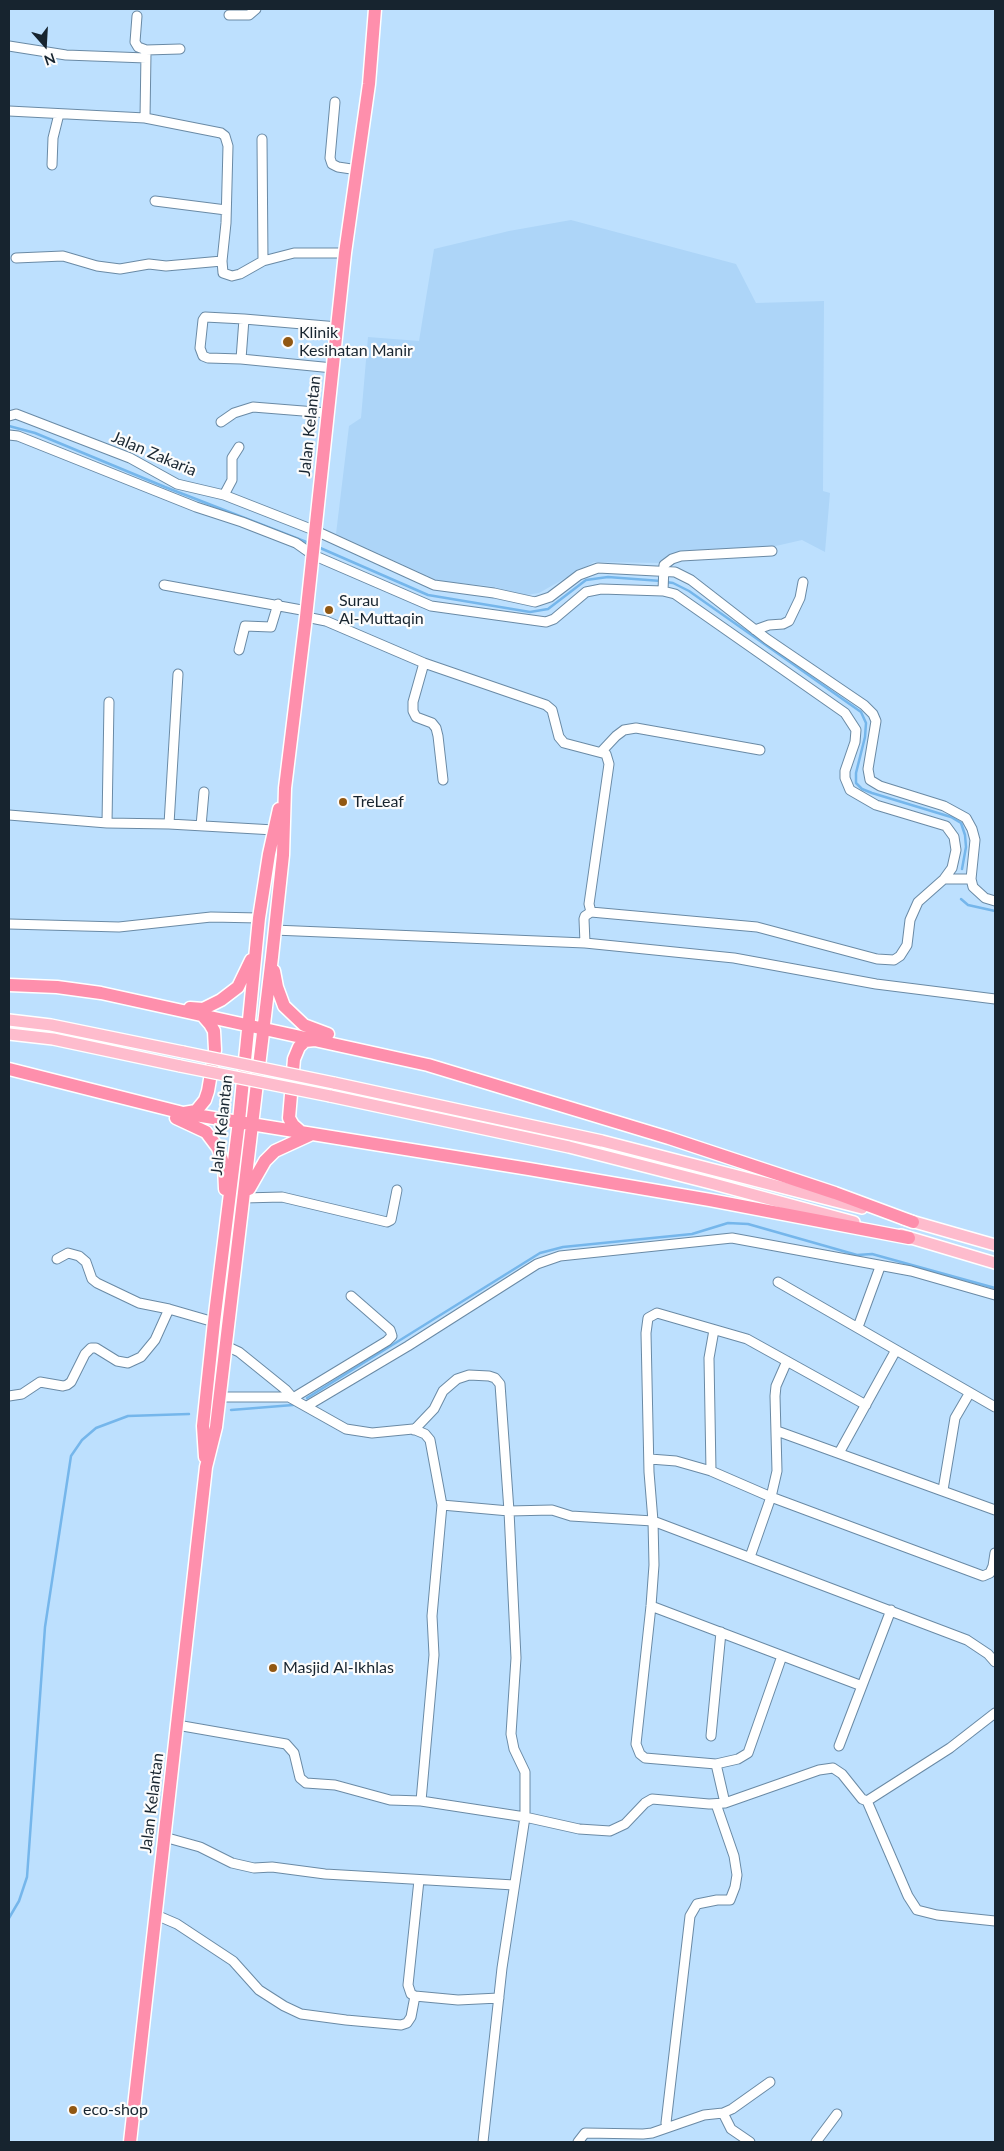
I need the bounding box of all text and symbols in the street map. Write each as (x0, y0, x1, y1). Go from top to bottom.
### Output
north arrow (20, 20, 70, 70)
text: N (42, 50, 58, 69)
place label: Klinik Kesihatan Manir (299, 323, 413, 361)
marker: Klinik Kesihatan Manir (281, 335, 295, 349)
street label: Jalan Kelantan (295, 375, 325, 477)
street label: Jalan Zakaria (109, 428, 199, 480)
place label: Surau Al-Muttaqin (339, 591, 424, 629)
marker: Surau Al-Muttaqin (323, 604, 335, 616)
place label: TreLeaf (353, 792, 404, 812)
marker: TreLeaf (337, 796, 349, 808)
street label: Jalan Kelantan (207, 1074, 237, 1176)
place label: Masjid Al-Ikhlas (283, 1658, 394, 1678)
marker: Masjid Al-Ikhlas (267, 1662, 279, 1674)
street label: Jalan Kelantan (136, 1752, 168, 1854)
place label: eco-shop (83, 2100, 148, 2120)
marker: eco-shop (67, 2104, 79, 2116)

